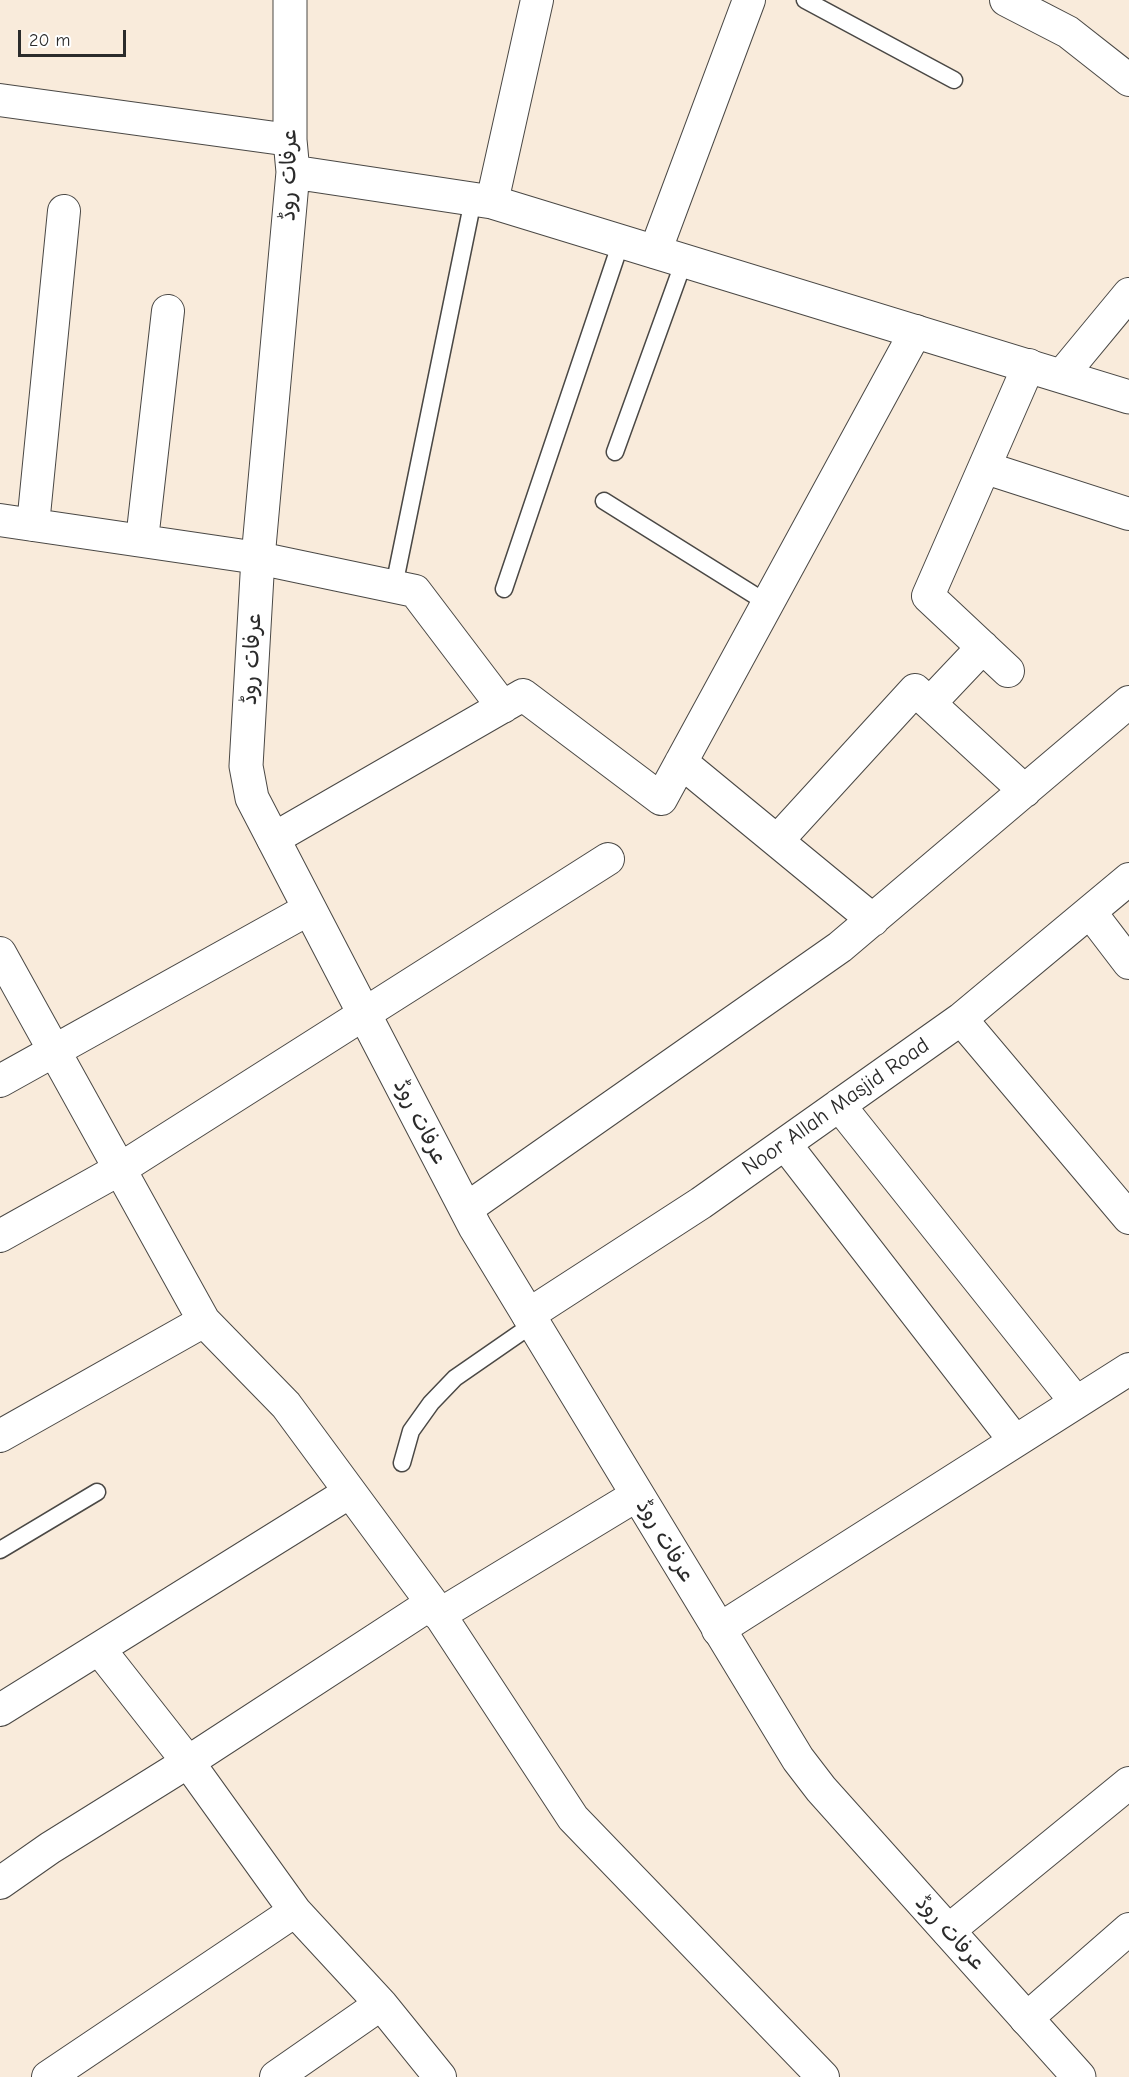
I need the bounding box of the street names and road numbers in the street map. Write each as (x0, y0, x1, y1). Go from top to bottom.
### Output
street label: عرفات روڈ (275, 129, 303, 221)
street label: عرفات روڈ (236, 612, 268, 706)
street label: Noor Allah Masjid Road (737, 1032, 935, 1182)
street label: عرفات روڈ (387, 1075, 453, 1169)
street label: عرفات روڈ (630, 1495, 700, 1587)
street label: عرفات روڈ (909, 1890, 991, 1976)

